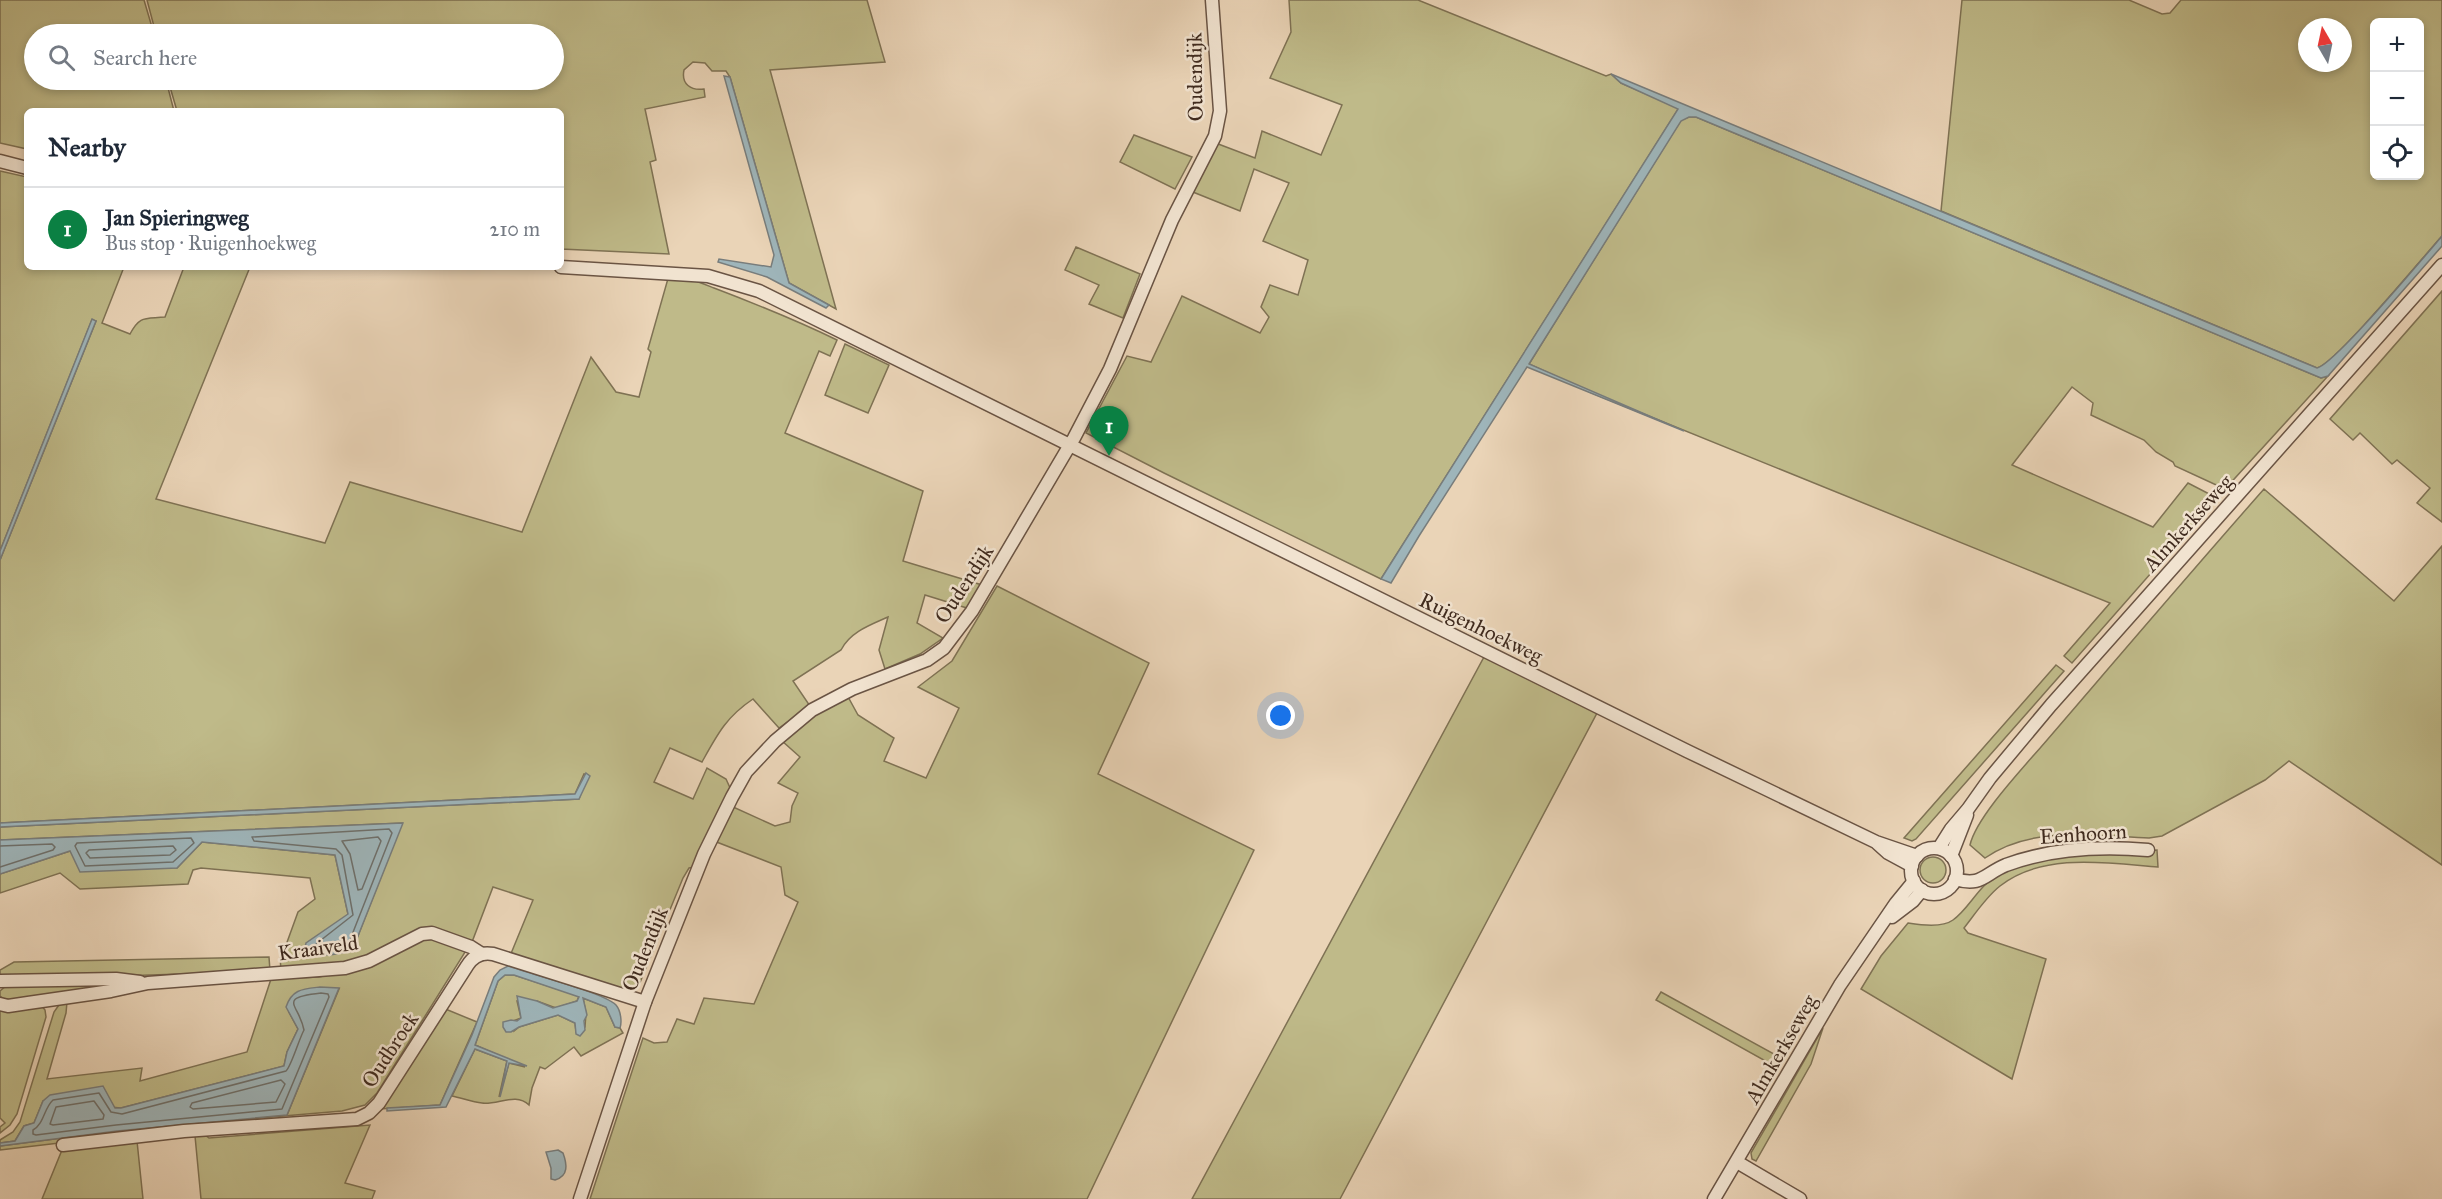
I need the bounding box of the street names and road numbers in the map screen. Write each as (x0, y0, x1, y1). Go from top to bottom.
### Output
street label: Oudendijk (1181, 32, 1209, 122)
street label: Almkerkseweg (2137, 469, 2239, 578)
street label: Oudendijk (929, 539, 999, 628)
street label: Ruigenhoekweg (1415, 587, 1547, 669)
street label: Eenhoorn (2038, 818, 2128, 850)
street label: Oudendijk (616, 903, 674, 995)
street label: Kraaiveld (276, 929, 360, 966)
street label: Almkerkseweg (1739, 990, 1823, 1109)
street label: Oudbroek (356, 1007, 424, 1093)

